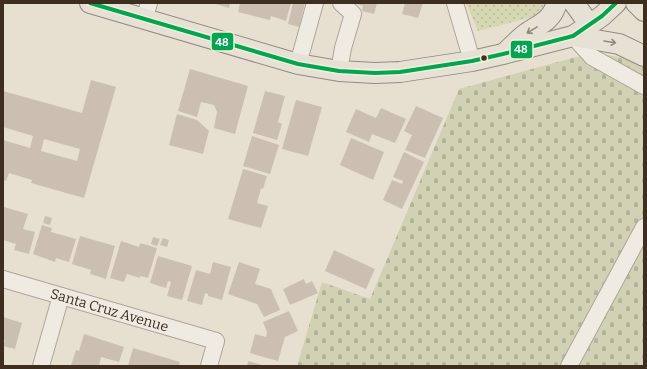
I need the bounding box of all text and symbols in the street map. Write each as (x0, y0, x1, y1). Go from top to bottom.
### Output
one-way arrow (526, 26, 538, 34)
line badge: 48 (211, 32, 234, 51)
text: 48 (215, 36, 229, 49)
one-way arrow (603, 38, 616, 46)
line badge: 48 (510, 40, 533, 59)
text: 48 (514, 43, 528, 56)
unlabelled marker (479, 53, 489, 63)
street label: Santa Cruz Avenue (49, 285, 171, 335)

